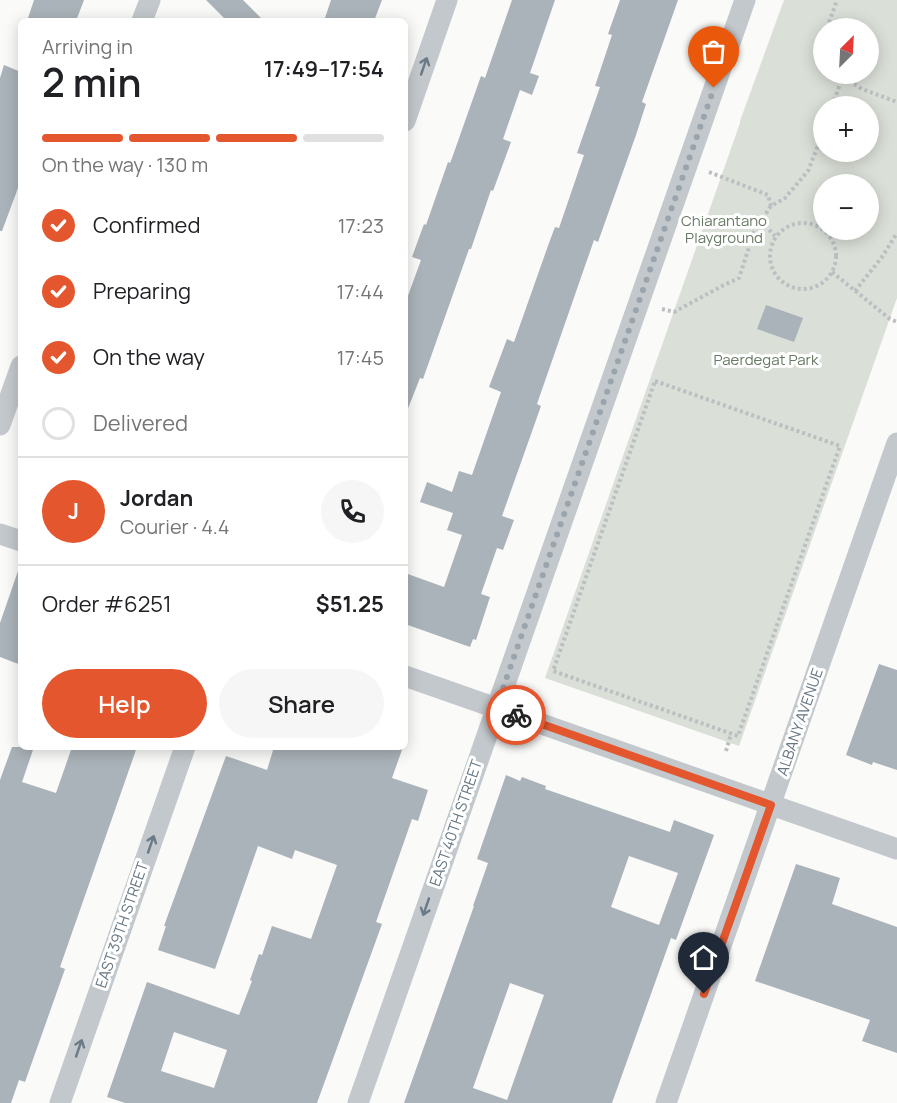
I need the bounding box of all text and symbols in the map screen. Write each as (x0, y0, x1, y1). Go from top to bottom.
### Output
north arrow (813, 18, 879, 84)
map controls (813, 18, 879, 240)
pin (688, 26, 739, 88)
text: Arriving in (42, 33, 133, 60)
icon: bag (697, 35, 730, 68)
text: 17:49–17:54 (264, 54, 384, 84)
text: 2 min (42, 55, 141, 109)
one-way arrow (420, 57, 431, 76)
button: + (813, 96, 879, 162)
text: On the way · 130 m (42, 151, 208, 178)
button: − (813, 174, 879, 240)
icon: check (42, 209, 75, 242)
text: Confirmed (93, 210, 201, 240)
park label: Chiarantano Playground (681, 210, 767, 248)
text: 17:23 (338, 212, 384, 239)
icon: check (42, 275, 75, 308)
text: Preparing (93, 276, 191, 306)
text: 17:44 (336, 278, 384, 305)
icon: check (42, 341, 75, 374)
text: On the way (93, 342, 205, 372)
text: 17:45 (337, 344, 384, 371)
park label: Paerdegat Park (714, 349, 819, 370)
text: Delivered (93, 408, 188, 438)
button: phone (321, 480, 384, 543)
text: Jordan (120, 483, 193, 513)
text: J (68, 496, 79, 526)
text: Courier · 4.4 (120, 513, 230, 540)
text: Order #6251 (42, 589, 172, 619)
text: $51.25 (316, 589, 384, 619)
street label: ALBANY AVENUE (771, 665, 828, 778)
button: Help (42, 669, 207, 738)
button: Share (219, 669, 384, 738)
courier (486, 685, 546, 745)
icon: bike (500, 699, 533, 732)
street label: EAST 40TH STREET (424, 757, 487, 889)
one-way arrow (146, 835, 157, 854)
street label: EAST 39TH STREET (90, 859, 153, 991)
one-way arrow (420, 897, 431, 916)
pin (678, 932, 729, 994)
icon: home (687, 941, 720, 974)
one-way arrow (75, 1039, 86, 1058)

